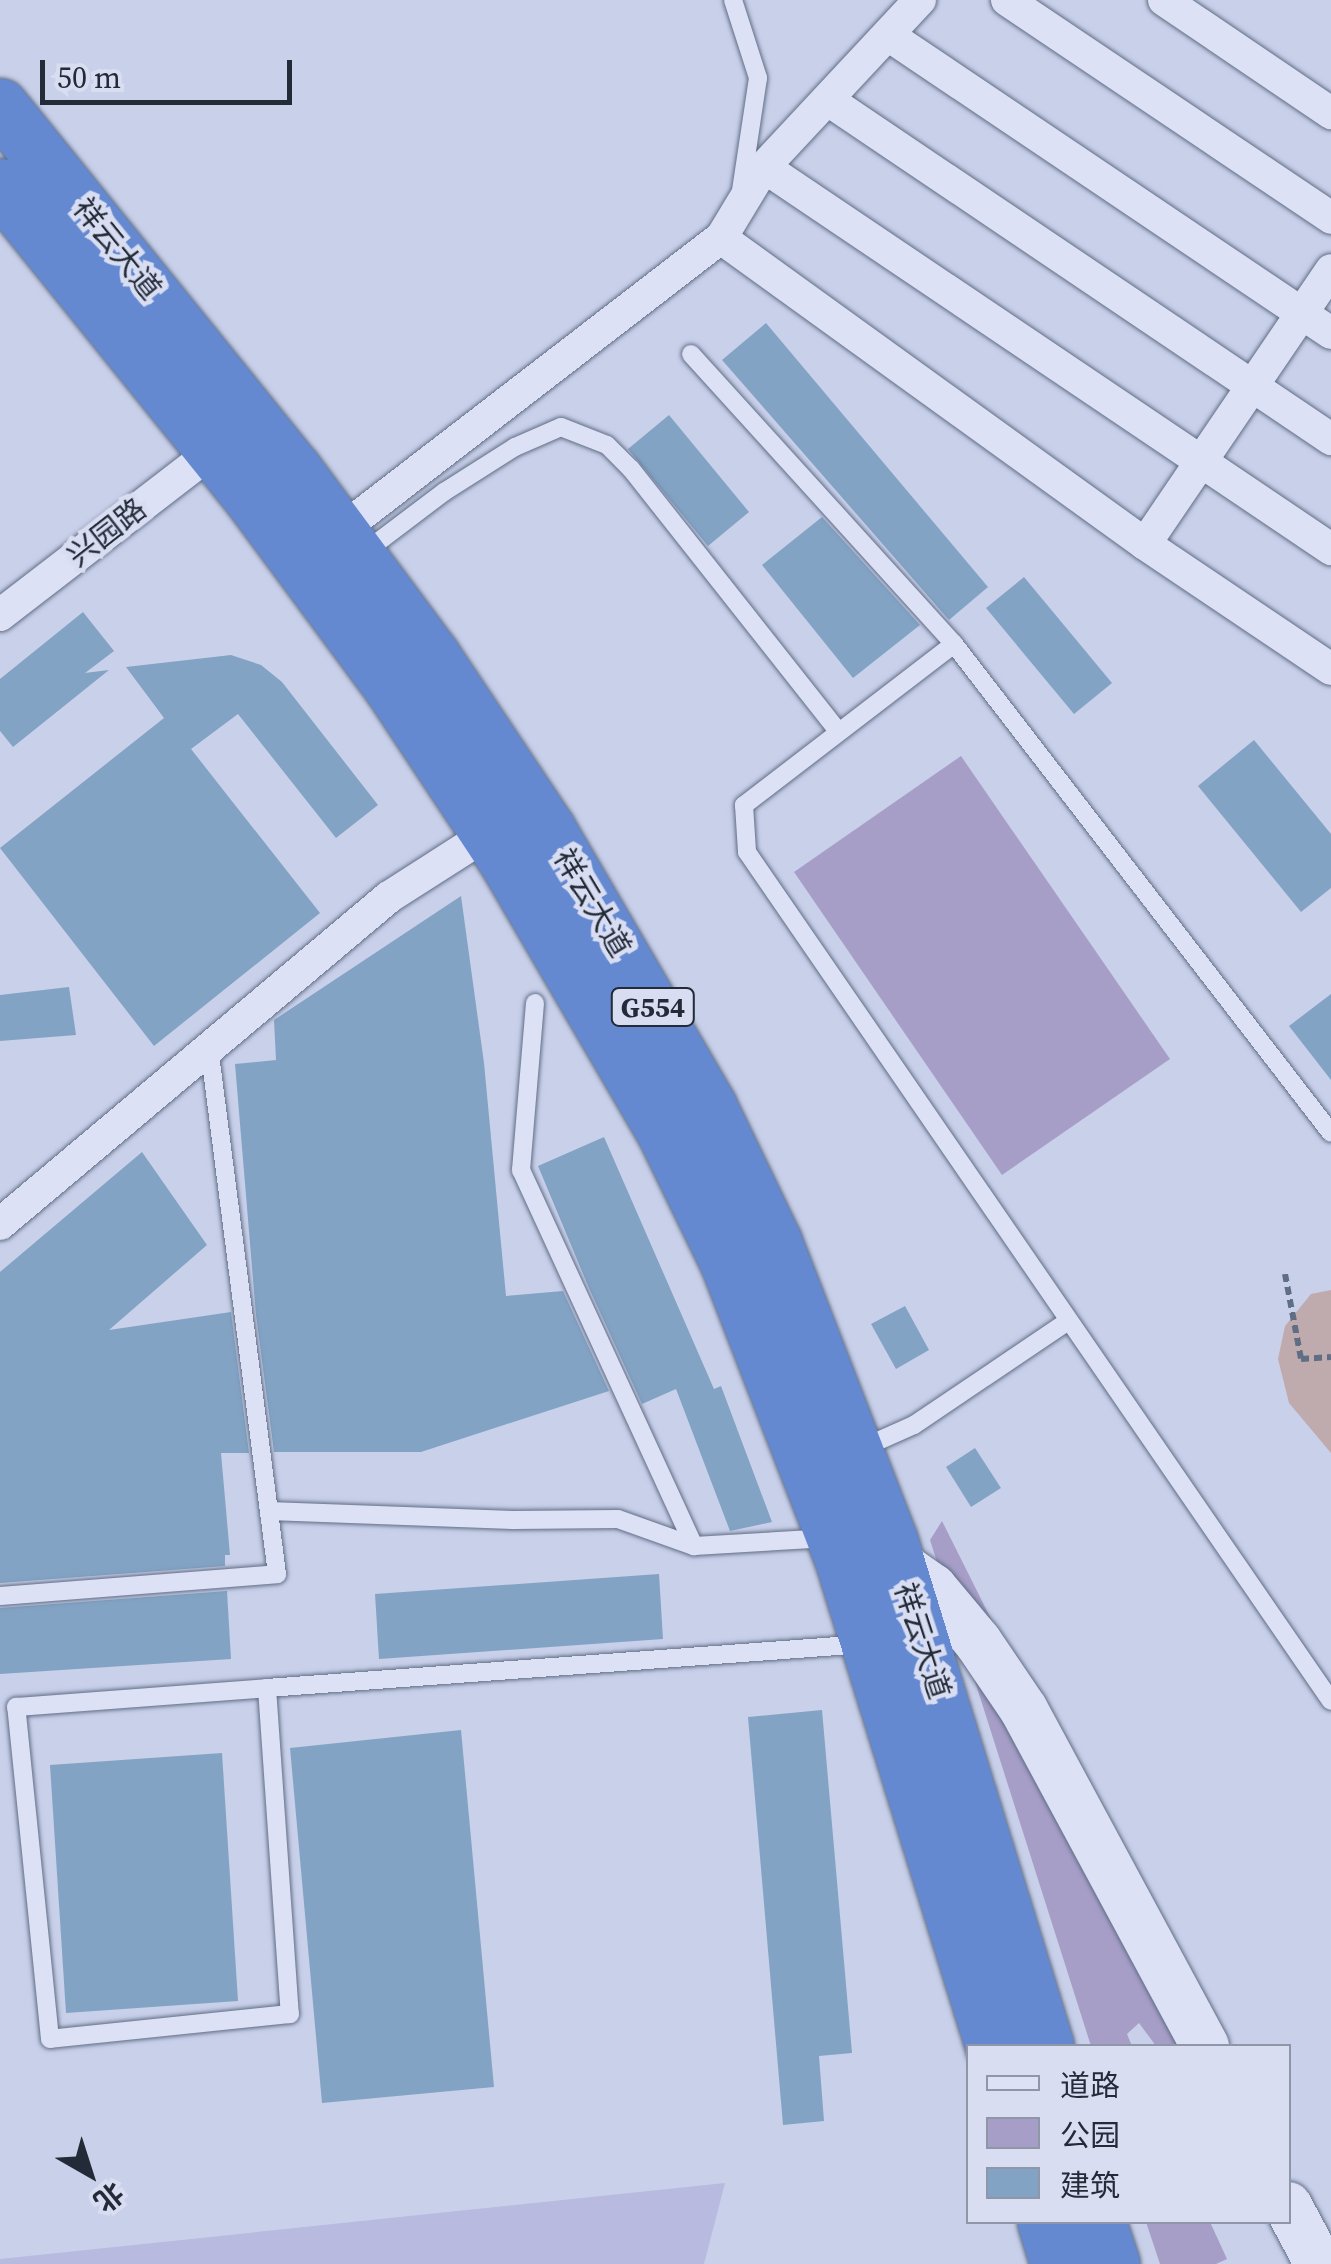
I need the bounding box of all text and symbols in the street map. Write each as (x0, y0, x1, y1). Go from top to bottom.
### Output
scale bar (45, 40, 298, 102)
text: 50 m (57, 57, 121, 98)
street label: 祥云大道 (65, 191, 169, 307)
street label: 兴园路 (60, 491, 154, 575)
street label: 祥云大道 (546, 842, 638, 964)
road number: G554 (610, 984, 696, 1030)
street label: 祥云大道 (886, 1578, 958, 1704)
legend (966, 2044, 1291, 2224)
text: 道路 (1060, 2065, 1120, 2106)
text: 公园 (1060, 2115, 1120, 2156)
north arrow (40, 2124, 140, 2224)
text: 建筑 (1060, 2165, 1120, 2206)
text: 北 (86, 2174, 132, 2221)

